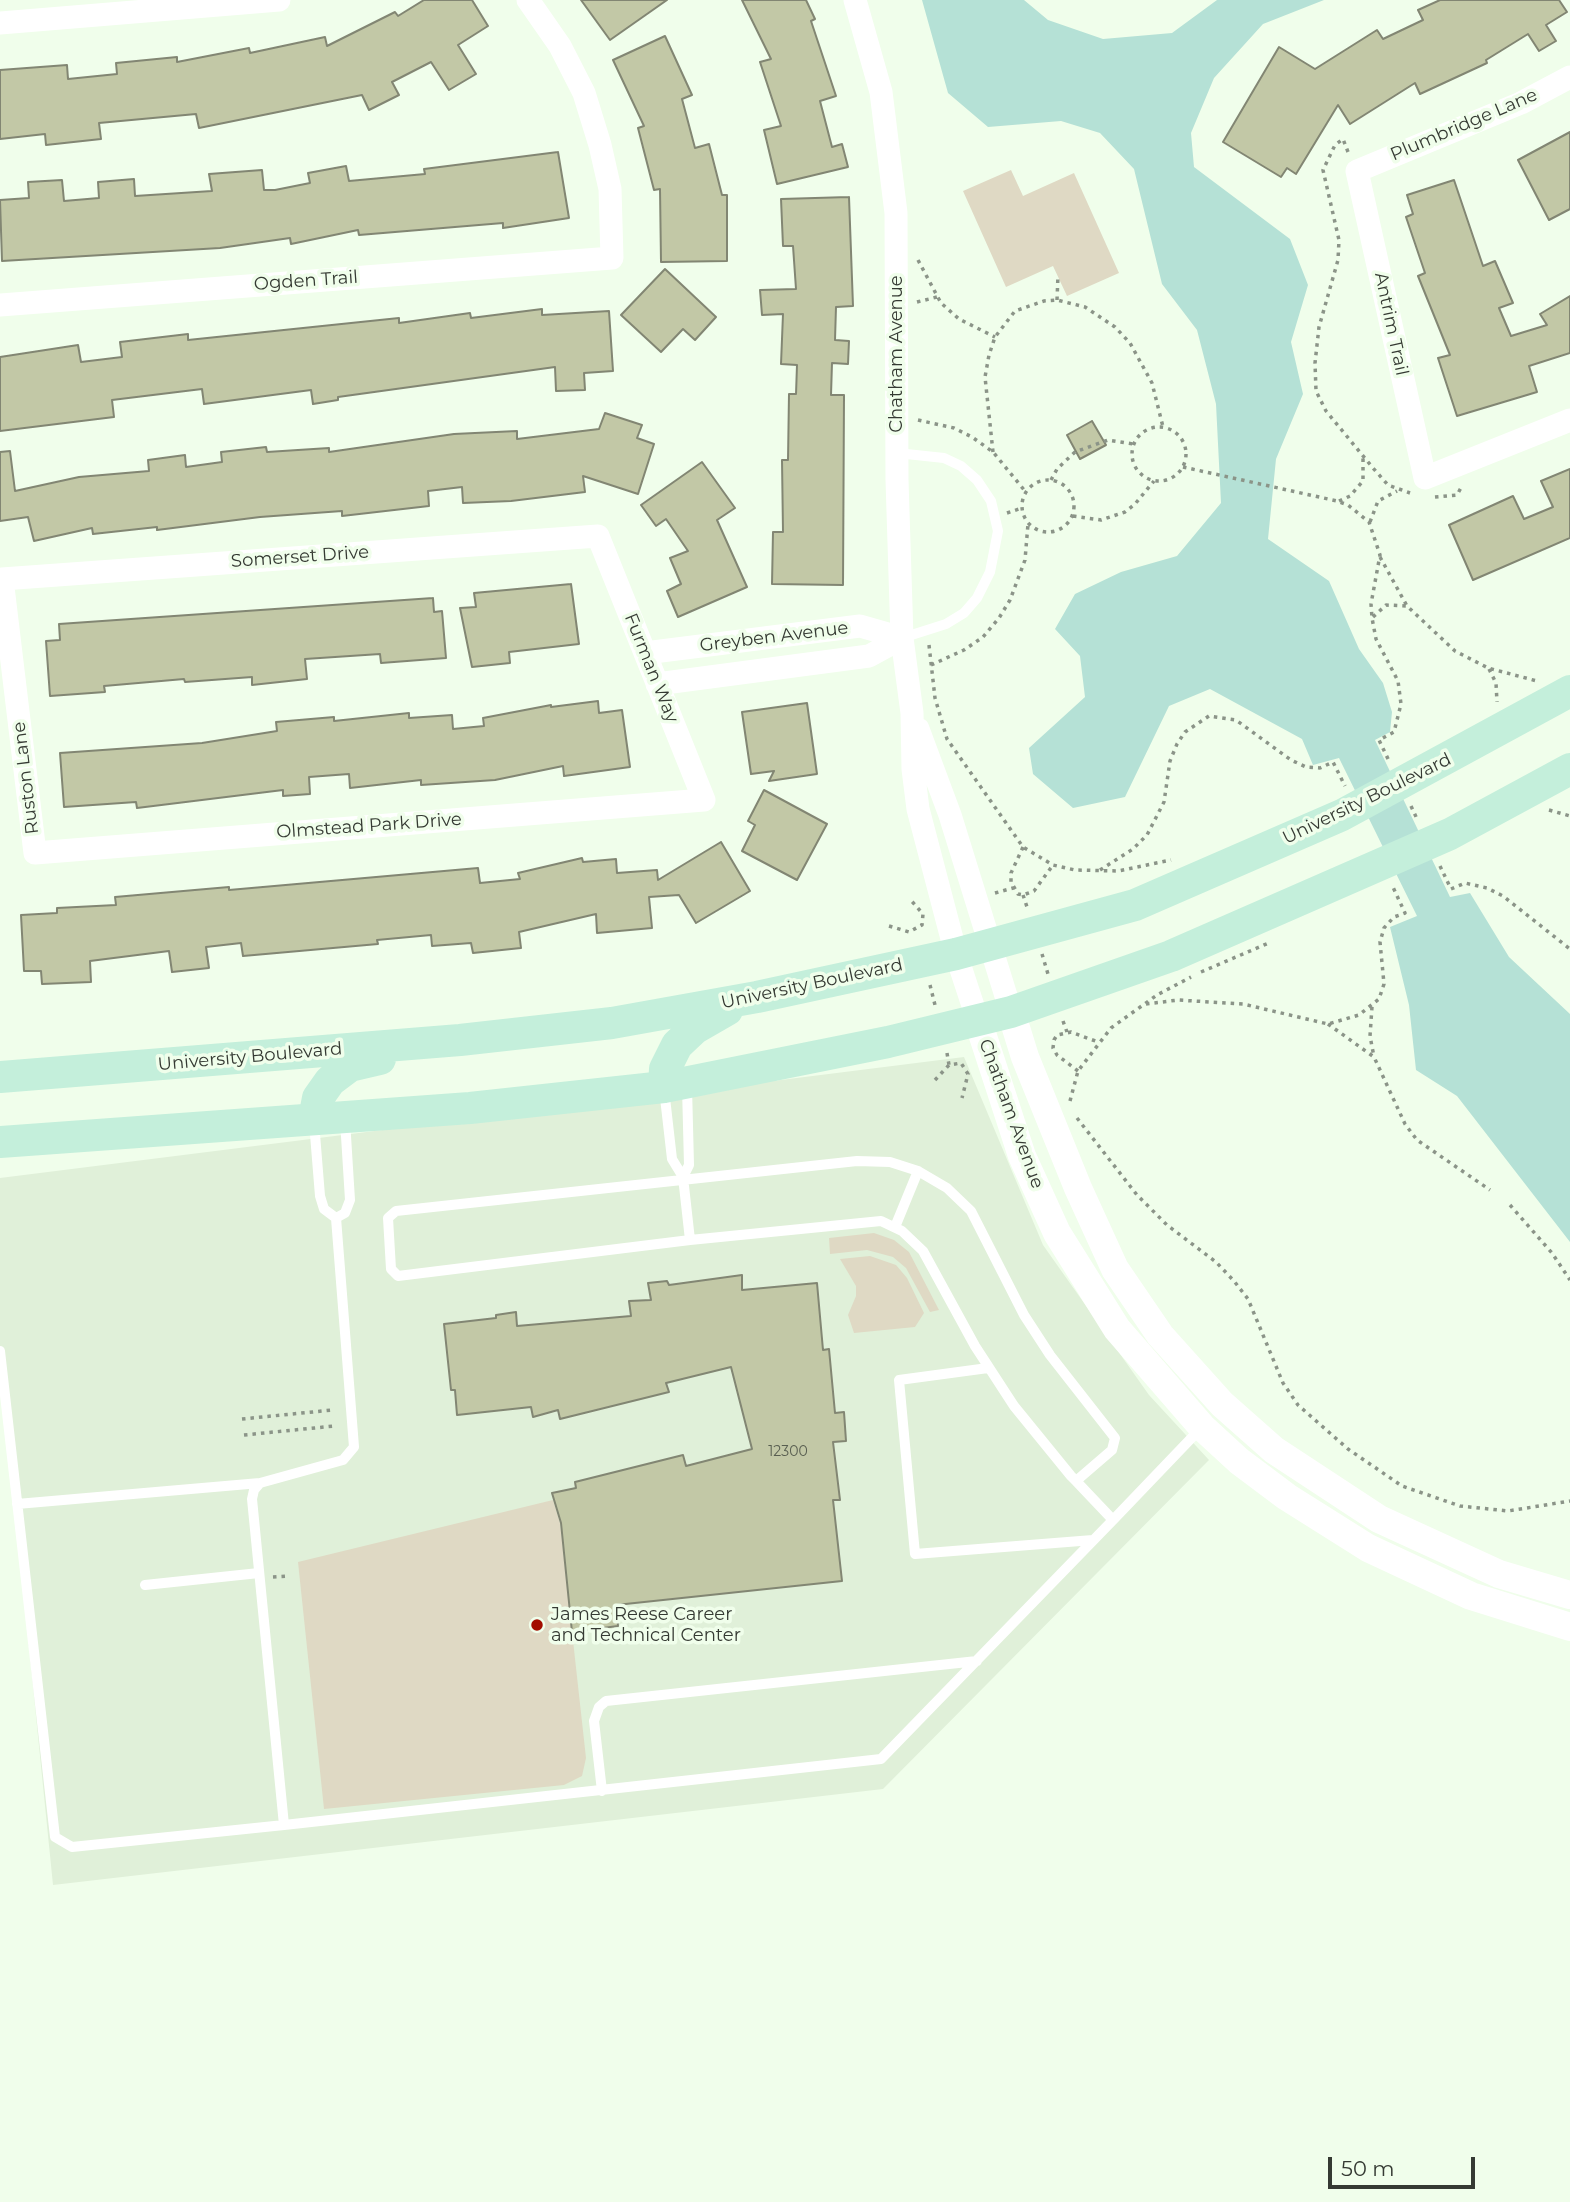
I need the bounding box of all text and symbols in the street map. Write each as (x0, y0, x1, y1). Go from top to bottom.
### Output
street label: Plumbridge Lane (1387, 84, 1541, 166)
street label: Ogden Trail (253, 267, 359, 295)
street label: Antrim Trail (1370, 270, 1412, 378)
street label: Chatham Avenue (886, 275, 908, 433)
street label: Somerset Drive (230, 541, 370, 573)
street label: Furman Way (619, 610, 683, 726)
street label: Greyben Avenue (699, 617, 849, 657)
street label: Ruston Lane (8, 720, 44, 836)
street label: University Boulevard (1279, 749, 1455, 849)
street label: Olmstead Park Drive (276, 809, 462, 843)
street label: University Boulevard (719, 954, 905, 1014)
street label: Chatham Avenue (974, 1036, 1048, 1192)
street label: University Boulevard (157, 1038, 343, 1076)
house number: 12300 (768, 1444, 808, 1460)
place label: James Reese Career and Technical Center (551, 1604, 741, 1646)
marker: James Reese Career and Technical Center (529, 1617, 545, 1633)
scale bar (1332, 2142, 1479, 2186)
text: 50 m (1341, 2156, 1395, 2181)

